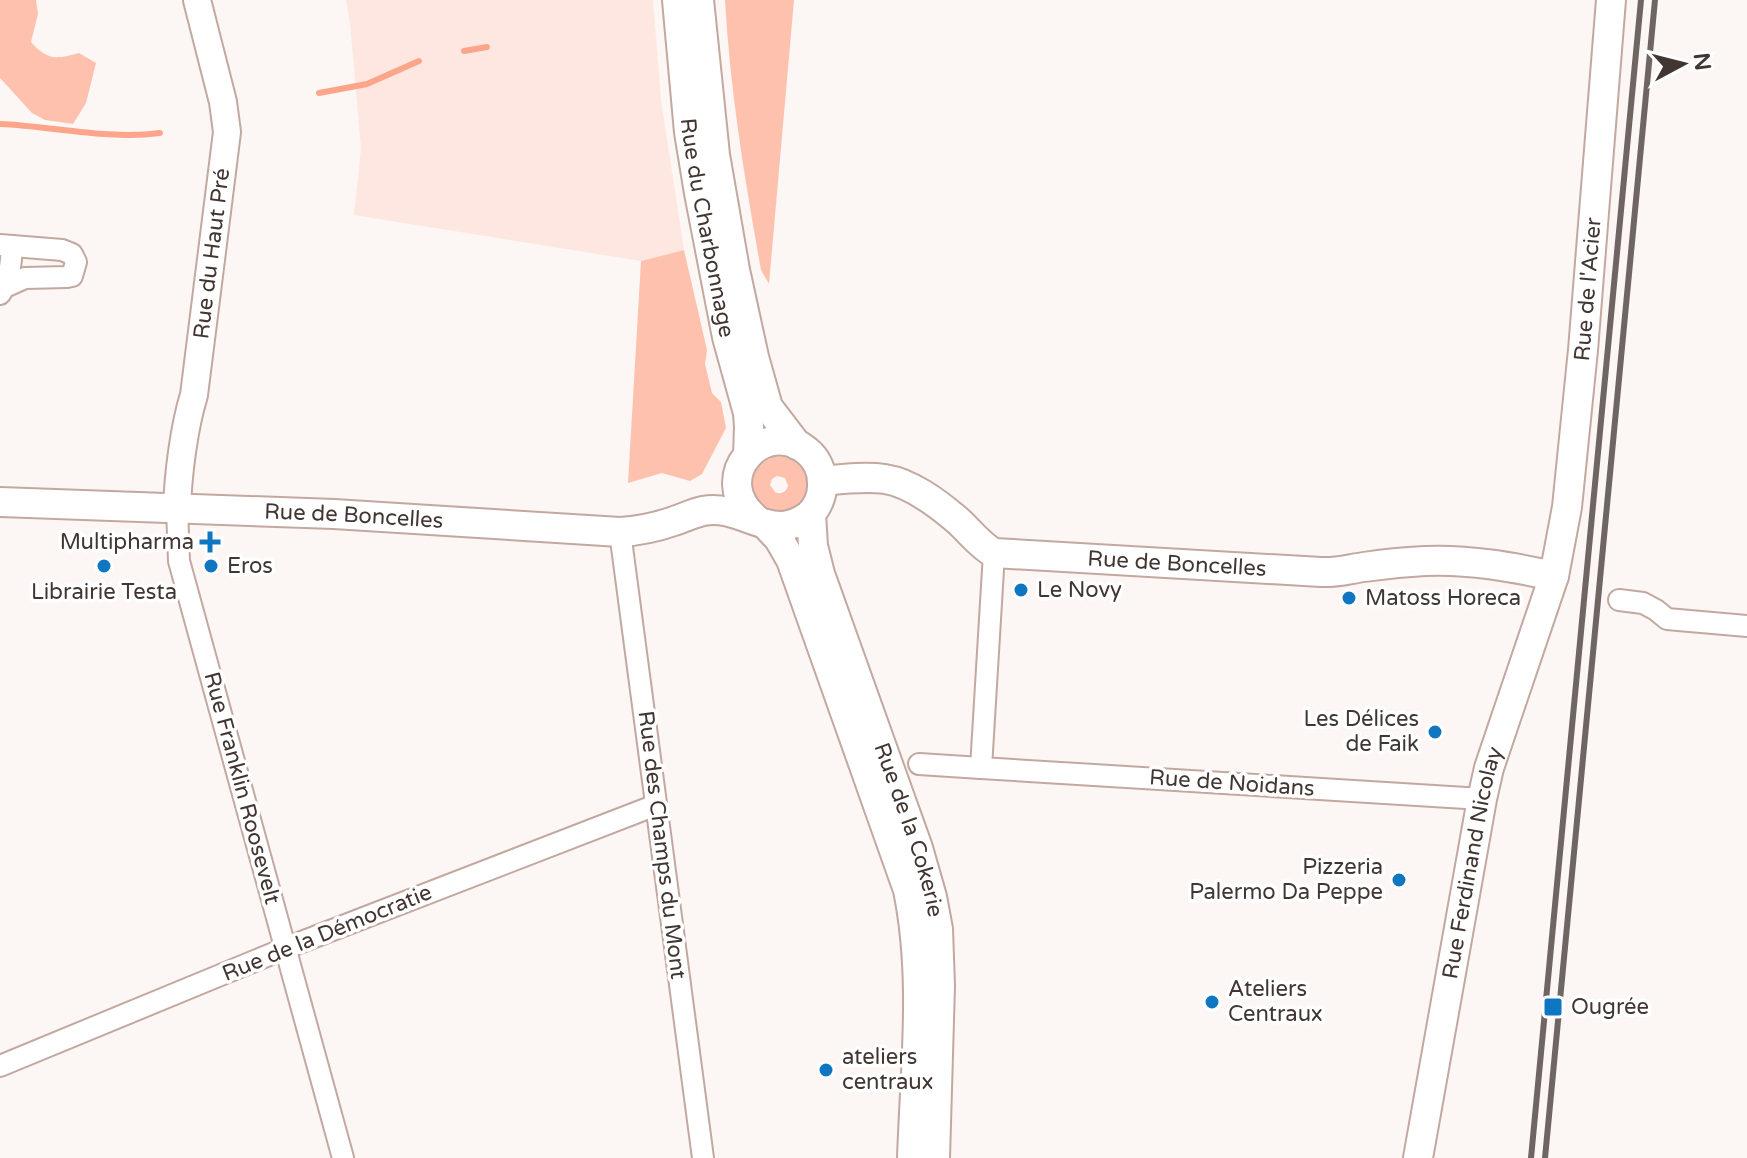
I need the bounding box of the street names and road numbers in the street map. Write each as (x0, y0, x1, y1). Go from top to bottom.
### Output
street label: Rue du Charbonnage (675, 117, 740, 340)
street label: Rue du Haut Pré (188, 167, 235, 341)
street label: Rue de l'Acier (1569, 216, 1607, 362)
street label: Rue de Boncelles (264, 498, 444, 534)
street label: Rue de Boncelles (1087, 545, 1267, 582)
street label: Rue Franklin Roosevelt (198, 669, 286, 907)
street label: Rue des Champs du Mont (633, 709, 691, 981)
street label: Rue de la Cokerie (868, 739, 948, 919)
street label: Rue Ferdinand Nicolay (1437, 743, 1508, 981)
street label: Rue de Noidans (1148, 764, 1316, 802)
street label: Rue de la Démocratie (218, 879, 436, 987)

